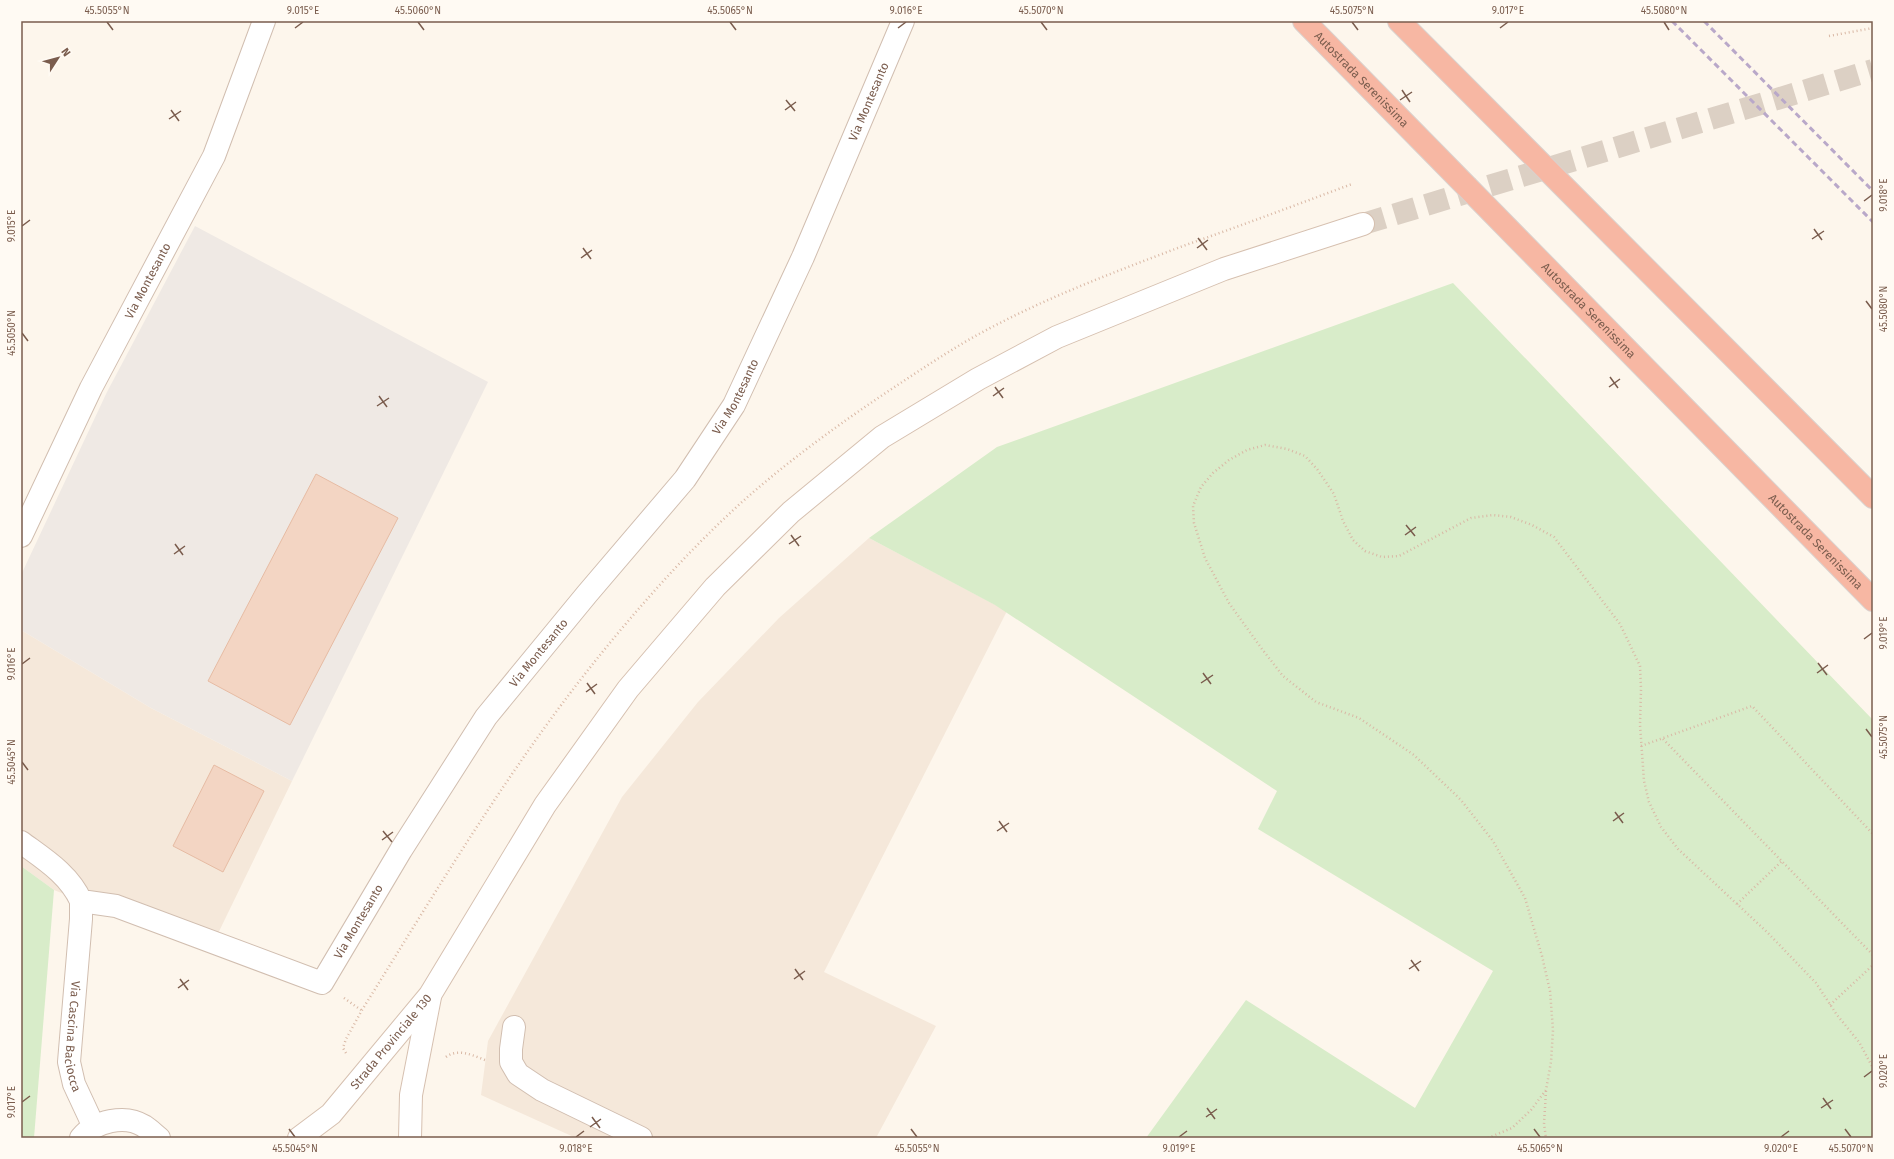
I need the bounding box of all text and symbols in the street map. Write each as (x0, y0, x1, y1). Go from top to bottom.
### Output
text: 45.5055°N (84, 5, 130, 17)
text: 9.015°E (287, 5, 319, 17)
text: 45.5060°N (395, 5, 441, 17)
text: 45.5065°N (707, 5, 753, 17)
text: 9.016°E (890, 5, 923, 17)
text: 45.5070°N (1018, 5, 1064, 17)
text: 45.5075°N (1330, 5, 1374, 17)
text: 9.017°E (1492, 5, 1524, 17)
text: 45.5080°N (1641, 5, 1687, 17)
street label: Autostrada Serenissima (1312, 29, 1411, 130)
north arrow (38, 38, 78, 78)
text: N (58, 46, 73, 59)
street label: Via Montesanto (846, 60, 892, 143)
text: 9.018°E (1878, 178, 1890, 212)
text: 9.015°E (6, 210, 18, 242)
street label: Via Montesanto (122, 240, 174, 321)
street label: Autostrada Serenissima (1539, 260, 1639, 361)
text: 45.5080°N (1878, 286, 1890, 332)
text: 45.5050°N (6, 310, 18, 356)
street label: Via Montesanto (709, 357, 761, 437)
street label: Autostrada Serenissima (1766, 491, 1866, 592)
street label: Via Montesanto (507, 616, 571, 690)
text: 9.019°E (1878, 616, 1890, 650)
text: 9.016°E (6, 648, 18, 681)
text: 45.5075°N (1878, 715, 1890, 759)
text: 45.5045°N (6, 739, 18, 785)
street label: Via Montesanto (331, 882, 386, 961)
street label: Via Cascina Baciocca (62, 980, 84, 1094)
street label: Strada Provinciale 130 (348, 991, 435, 1092)
text: 9.020°E (1878, 1054, 1890, 1088)
text: 9.017°E (6, 1086, 18, 1118)
text: 45.5045°N (272, 1143, 318, 1155)
text: 9.018°E (559, 1143, 593, 1155)
text: 45.5055°N (894, 1143, 940, 1155)
text: 9.019°E (1162, 1143, 1196, 1155)
text: 45.5065°N (1517, 1143, 1563, 1155)
text: 9.020°E (1764, 1143, 1798, 1155)
text: 45.5070°N (1828, 1143, 1874, 1155)

